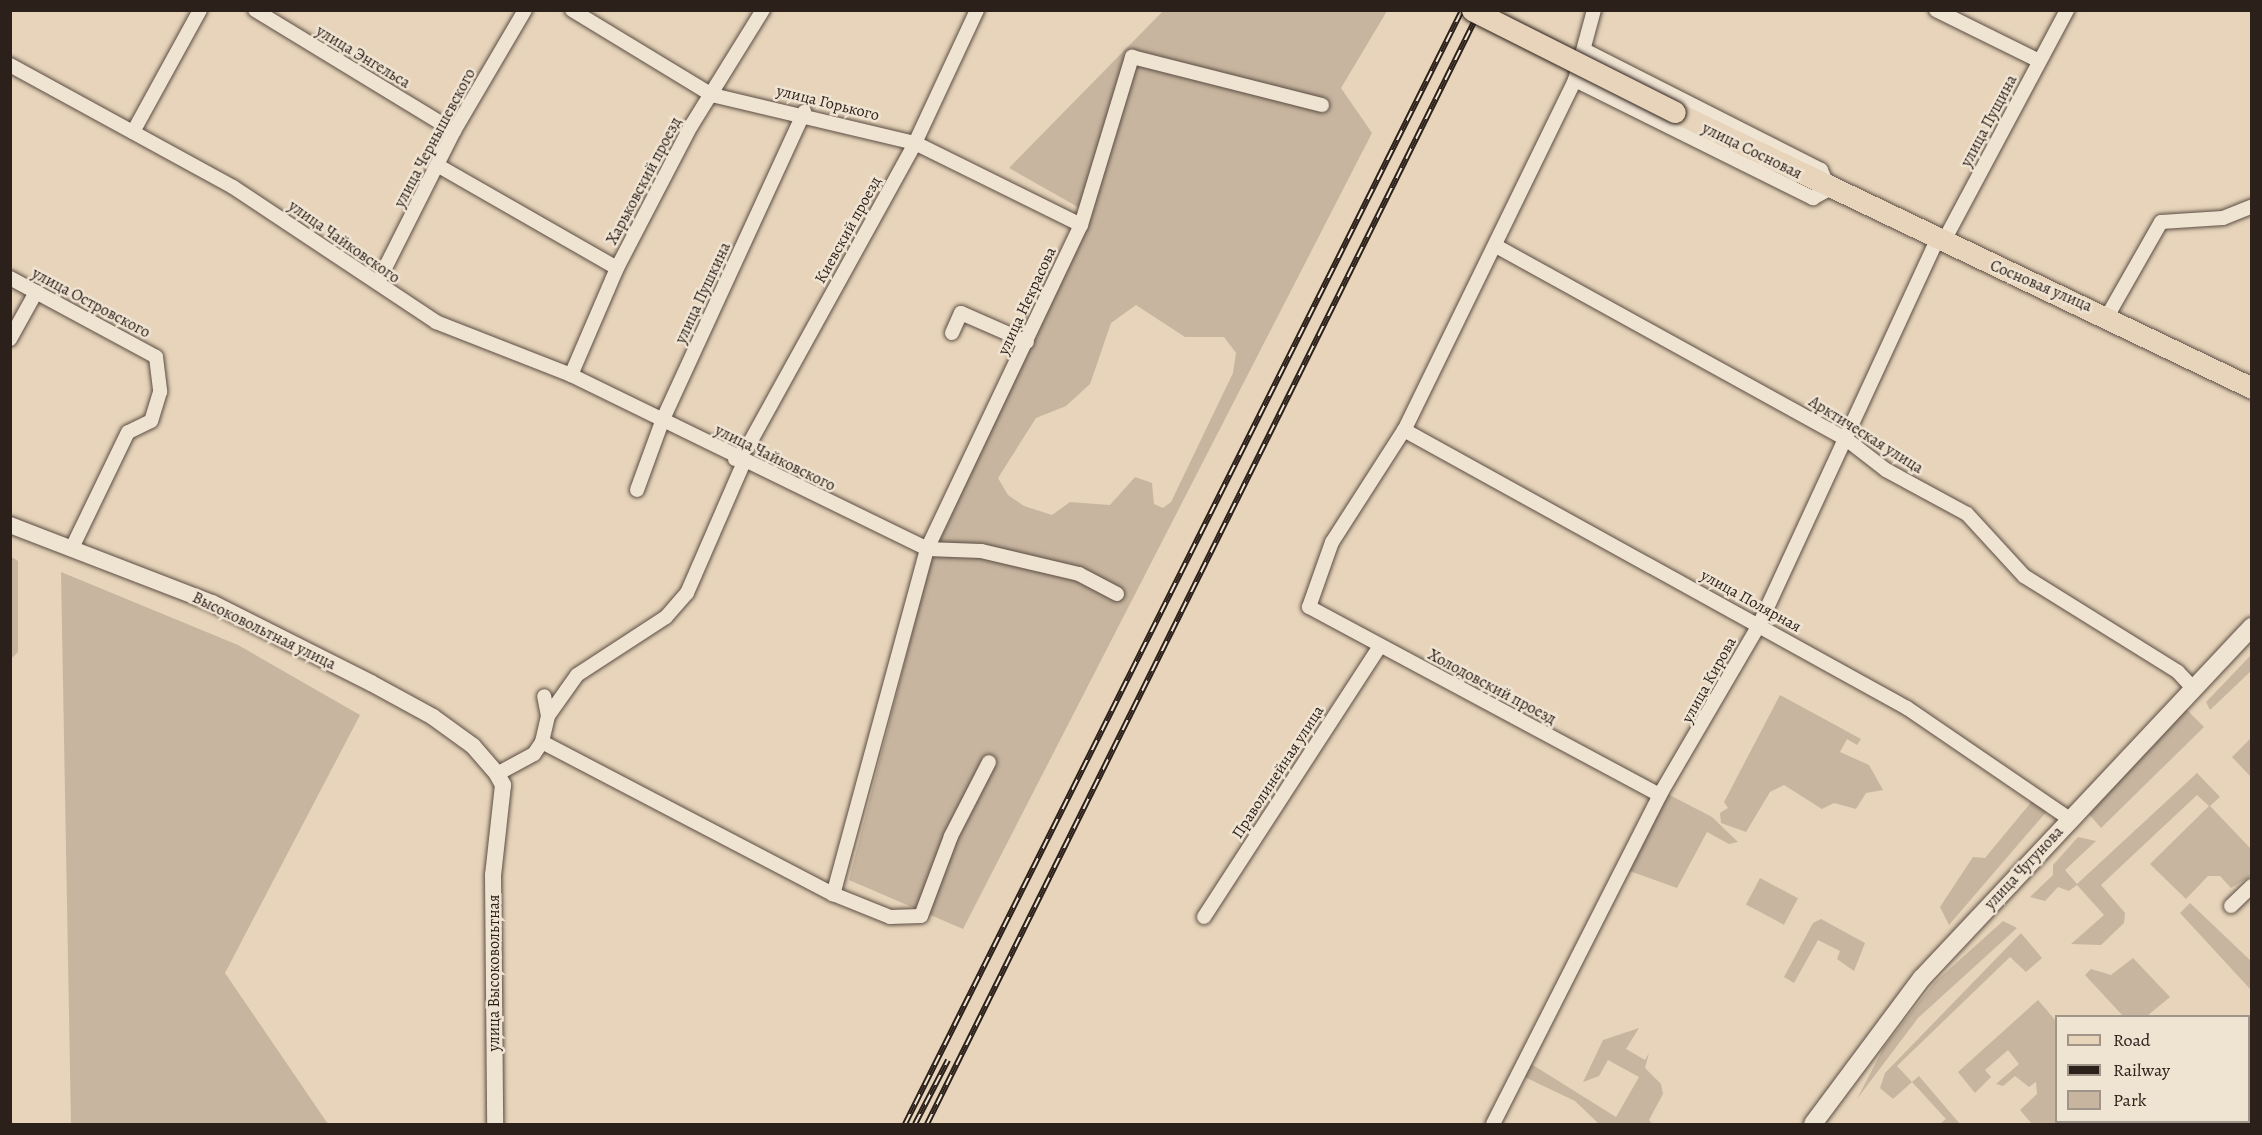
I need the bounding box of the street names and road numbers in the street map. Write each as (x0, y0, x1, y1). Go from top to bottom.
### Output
street label: улица Энгельса (313, 21, 413, 93)
street label: улица Чернышевского (390, 65, 480, 211)
street label: улица Пущина (1957, 72, 2021, 170)
street label: улица Горького (775, 81, 881, 125)
street label: Харьковский проезд (602, 114, 686, 248)
street label: улица Сосновая (1699, 119, 1805, 183)
street label: Киевский проезд (811, 173, 885, 287)
street label: улица Чайковского (285, 196, 403, 288)
street label: улица Пушкина (671, 239, 735, 347)
street label: улица Некрасова (994, 244, 1060, 358)
street label: Сосновая улица (1987, 256, 2095, 316)
street label: улица Островского (29, 264, 153, 342)
street label: Арктическая улица (1805, 392, 1927, 478)
street label: улица Чайковского (712, 421, 838, 495)
street label: улица Полярная (1698, 566, 1804, 636)
street label: Высоковольтная улица (189, 588, 339, 674)
street label: улица Кирова (1678, 634, 1740, 726)
street label: Холодовский проезд (1425, 645, 1559, 729)
street label: Праволинейная улица (1228, 702, 1328, 842)
street label: улица Чугунова (1981, 822, 2067, 914)
street label: улица Высоковольтная (484, 894, 504, 1052)

